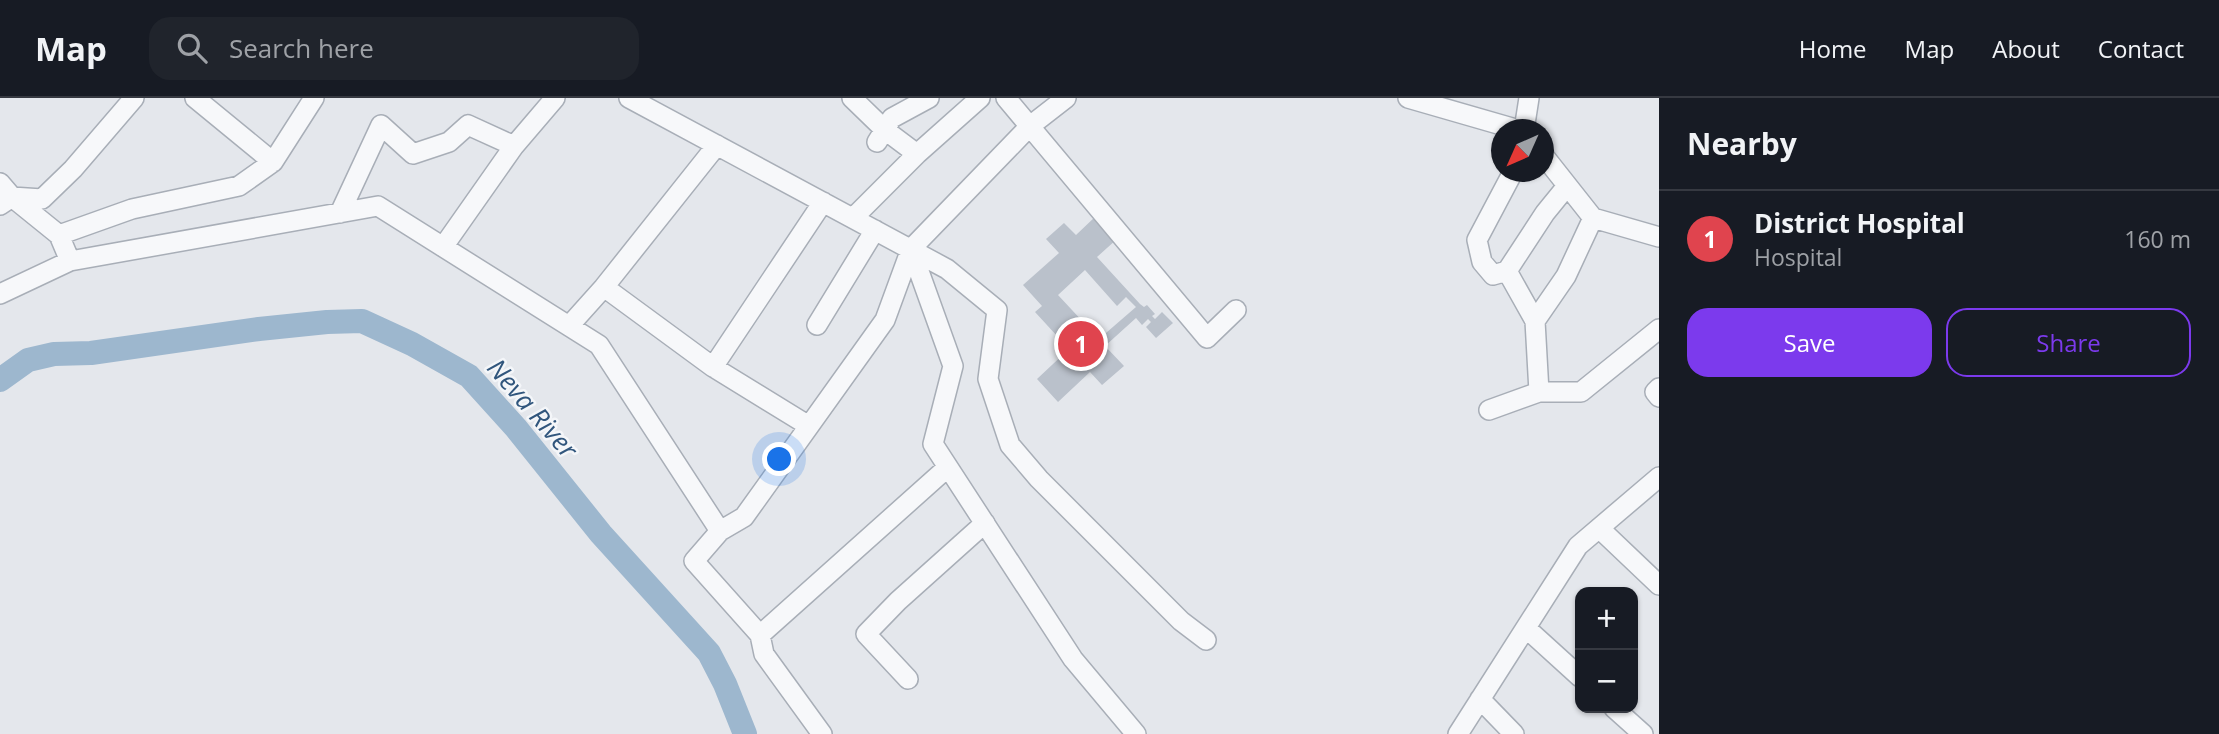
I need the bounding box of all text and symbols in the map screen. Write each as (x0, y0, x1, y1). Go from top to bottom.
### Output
search box (149, 17, 639, 80)
text: Map (35, 26, 107, 71)
icon: search (173, 29, 211, 67)
text: Search here (229, 30, 374, 66)
text: Home (1799, 32, 1867, 65)
text: Map (1905, 32, 1954, 65)
text: About (1992, 32, 2060, 65)
text: Contact (2098, 32, 2184, 65)
north arrow (1491, 119, 1554, 182)
text: Nearby (1687, 123, 1797, 164)
text: District Hospital (1754, 205, 1965, 241)
text: 1 (1703, 223, 1717, 255)
text: 160 m (2124, 223, 2191, 255)
text: Hospital (1754, 241, 1842, 273)
button: Save (1687, 308, 1932, 377)
button: Share (1946, 308, 2191, 377)
pin: 1 (1058, 318, 1104, 370)
water label: Neva River (480, 350, 588, 467)
your location (762, 442, 796, 476)
map controls (1575, 587, 1638, 713)
button: + (1575, 587, 1638, 650)
button: − (1575, 650, 1638, 713)

